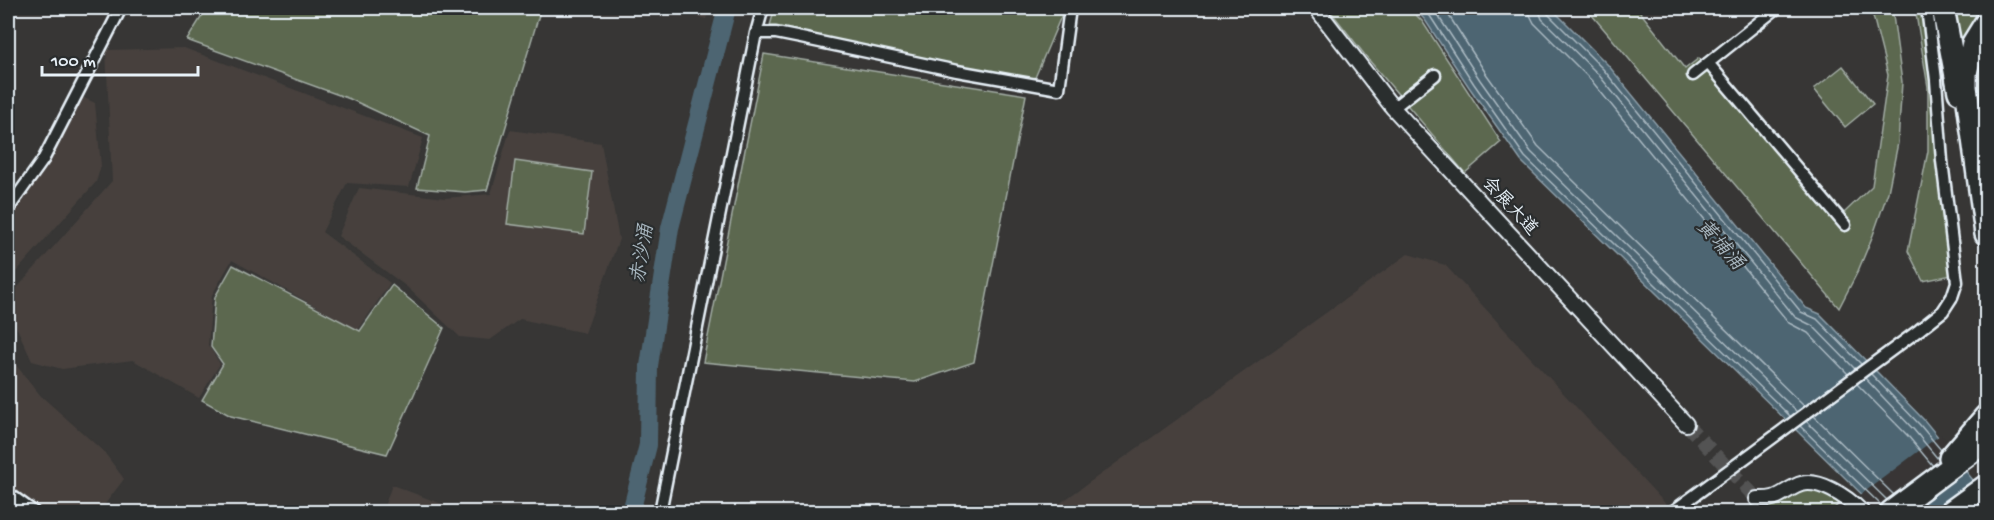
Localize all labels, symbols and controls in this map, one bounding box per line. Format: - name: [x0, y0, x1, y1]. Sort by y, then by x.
- scale bar: [42, 39, 198, 77]
- text: 100 m: [50, 52, 96, 73]
- street label: 会展大道: [1477, 173, 1542, 240]
- water label: 黄埔涌: [1690, 215, 1750, 277]
- water label: 赤沙涌: [626, 221, 660, 285]

